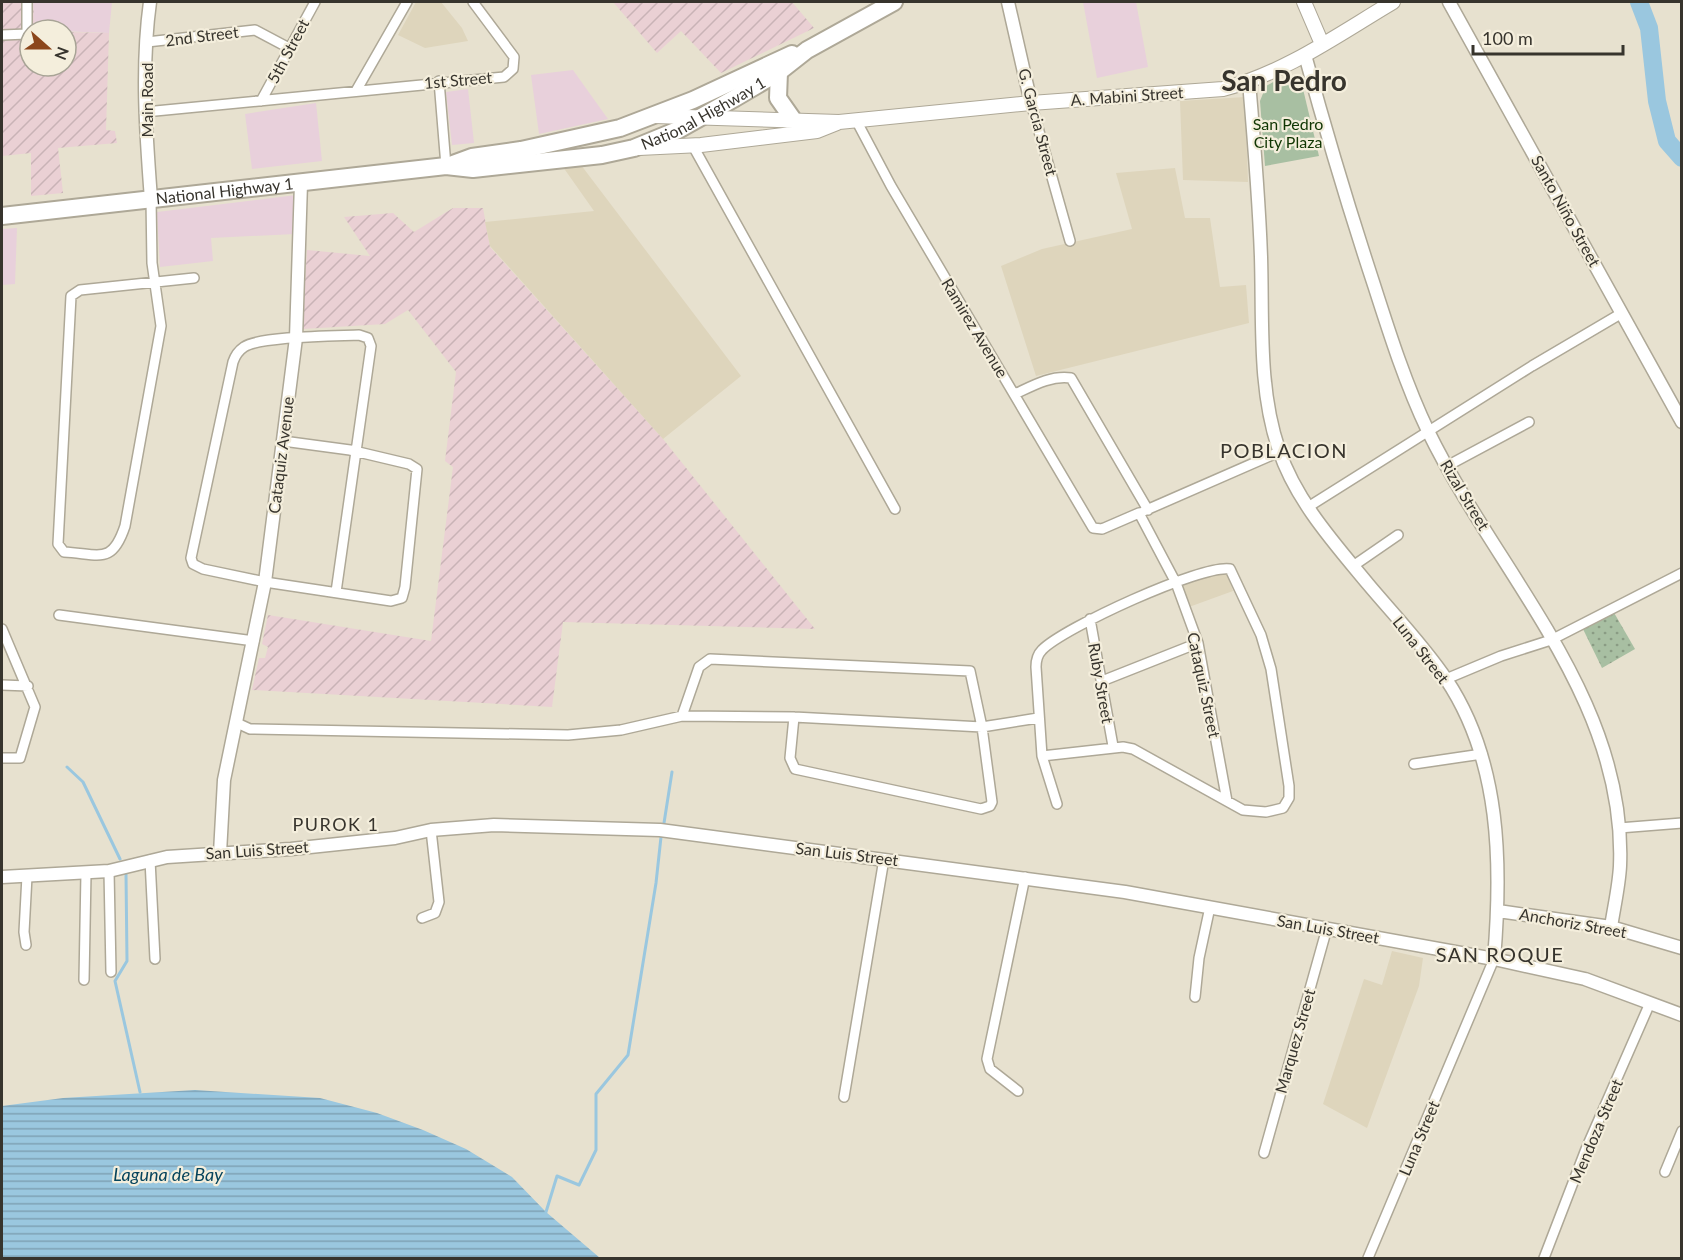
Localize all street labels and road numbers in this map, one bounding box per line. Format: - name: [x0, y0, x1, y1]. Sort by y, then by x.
- street label: 5th Street: [263, 15, 313, 86]
- street label: 2nd Street: [164, 22, 240, 49]
- street label: Main Road: [137, 63, 156, 137]
- street label: G. Garcia Street: [1015, 66, 1062, 178]
- street label: 1st Street: [423, 67, 493, 92]
- street label: National Highway 1: [638, 72, 769, 153]
- street label: A. Mabini Street: [1070, 82, 1184, 109]
- street label: Santo Niño Street: [1528, 152, 1605, 270]
- street label: National Highway 1: [155, 173, 294, 208]
- street label: Ramirez Avenue: [938, 275, 1013, 381]
- street label: Cataquiz Avenue: [264, 395, 297, 515]
- street label: Rizal Street: [1437, 456, 1494, 534]
- street label: Luna Street: [1389, 612, 1454, 687]
- street label: Cataquiz Street: [1184, 630, 1225, 740]
- street label: Ruby Street: [1085, 641, 1118, 725]
- street label: San Luis Street: [205, 836, 309, 863]
- street label: San Luis Street: [795, 838, 900, 869]
- street label: Anchoriz Street: [1518, 904, 1628, 941]
- street label: San Luis Street: [1276, 910, 1381, 947]
- street label: Marquez Street: [1271, 986, 1319, 1095]
- street label: Mendoza Street: [1565, 1076, 1626, 1186]
- street label: Luna Street: [1394, 1097, 1443, 1178]

